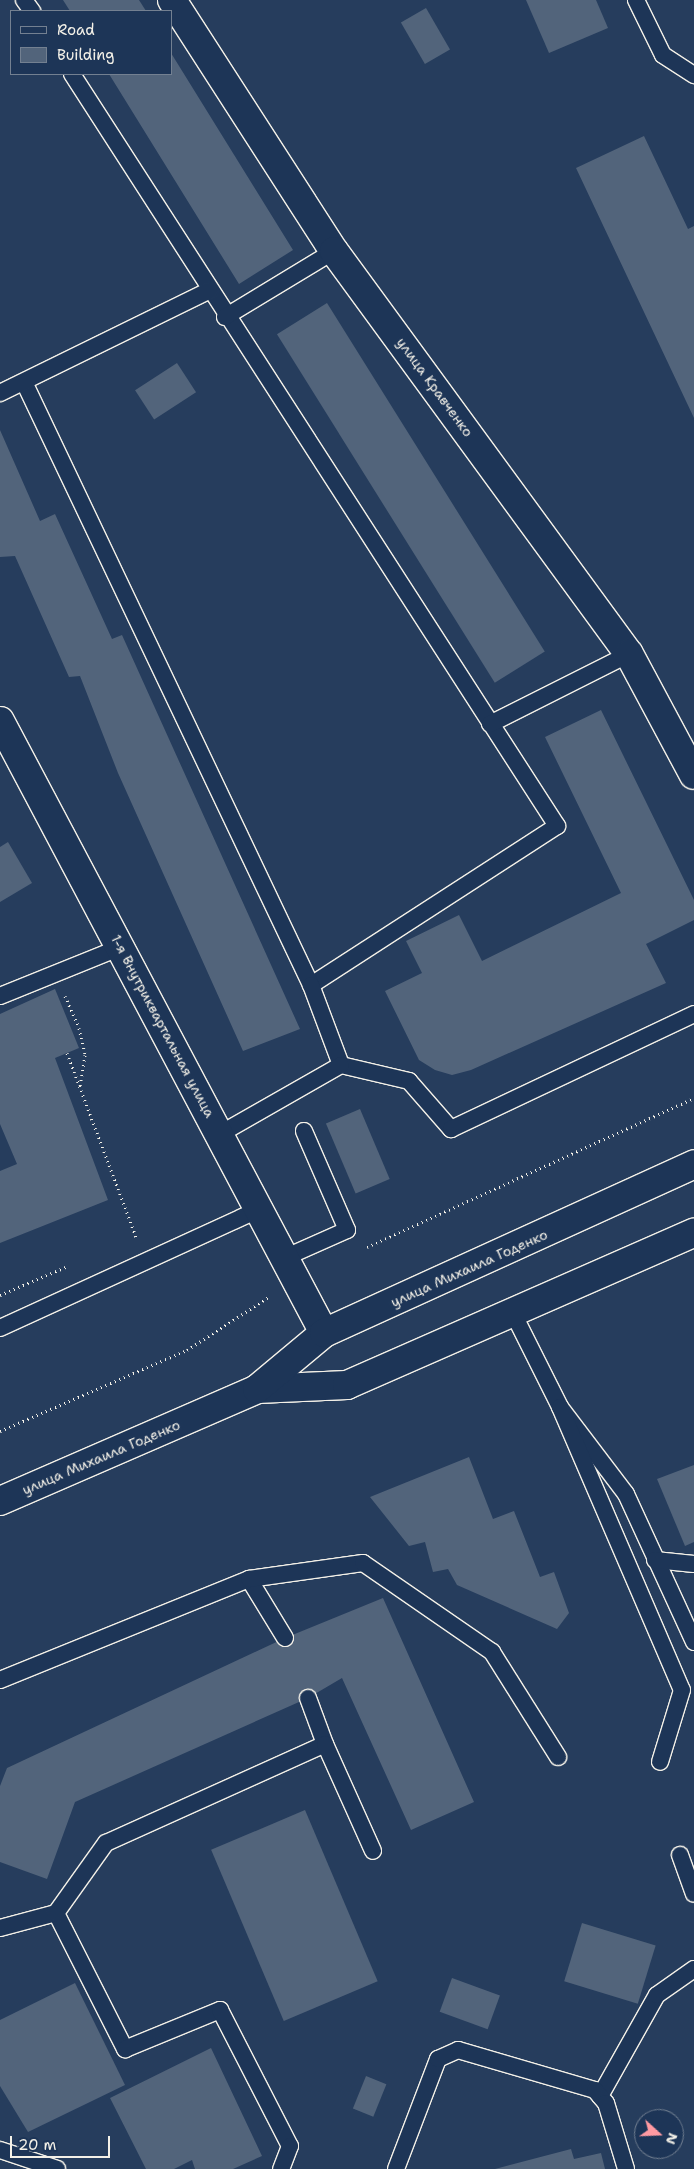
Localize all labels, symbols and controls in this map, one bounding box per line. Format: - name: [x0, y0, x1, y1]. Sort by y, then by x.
- legend: [10, 10, 172, 75]
- text: Road: [57, 20, 95, 40]
- text: Building: [57, 45, 114, 65]
- street label: улица Кравченко: [393, 334, 477, 440]
- street label: 1-я Внутриквартальная улица: [108, 932, 218, 1120]
- street label: улица Михаила Годенко: [388, 1226, 550, 1310]
- street label: улица Михаила Годенко: [19, 1416, 183, 1498]
- north arrow: [634, 2109, 684, 2159]
- scale bar: [12, 2126, 112, 2158]
- text: N: [662, 2130, 683, 2147]
- text: 20 m: [18, 2135, 57, 2155]

